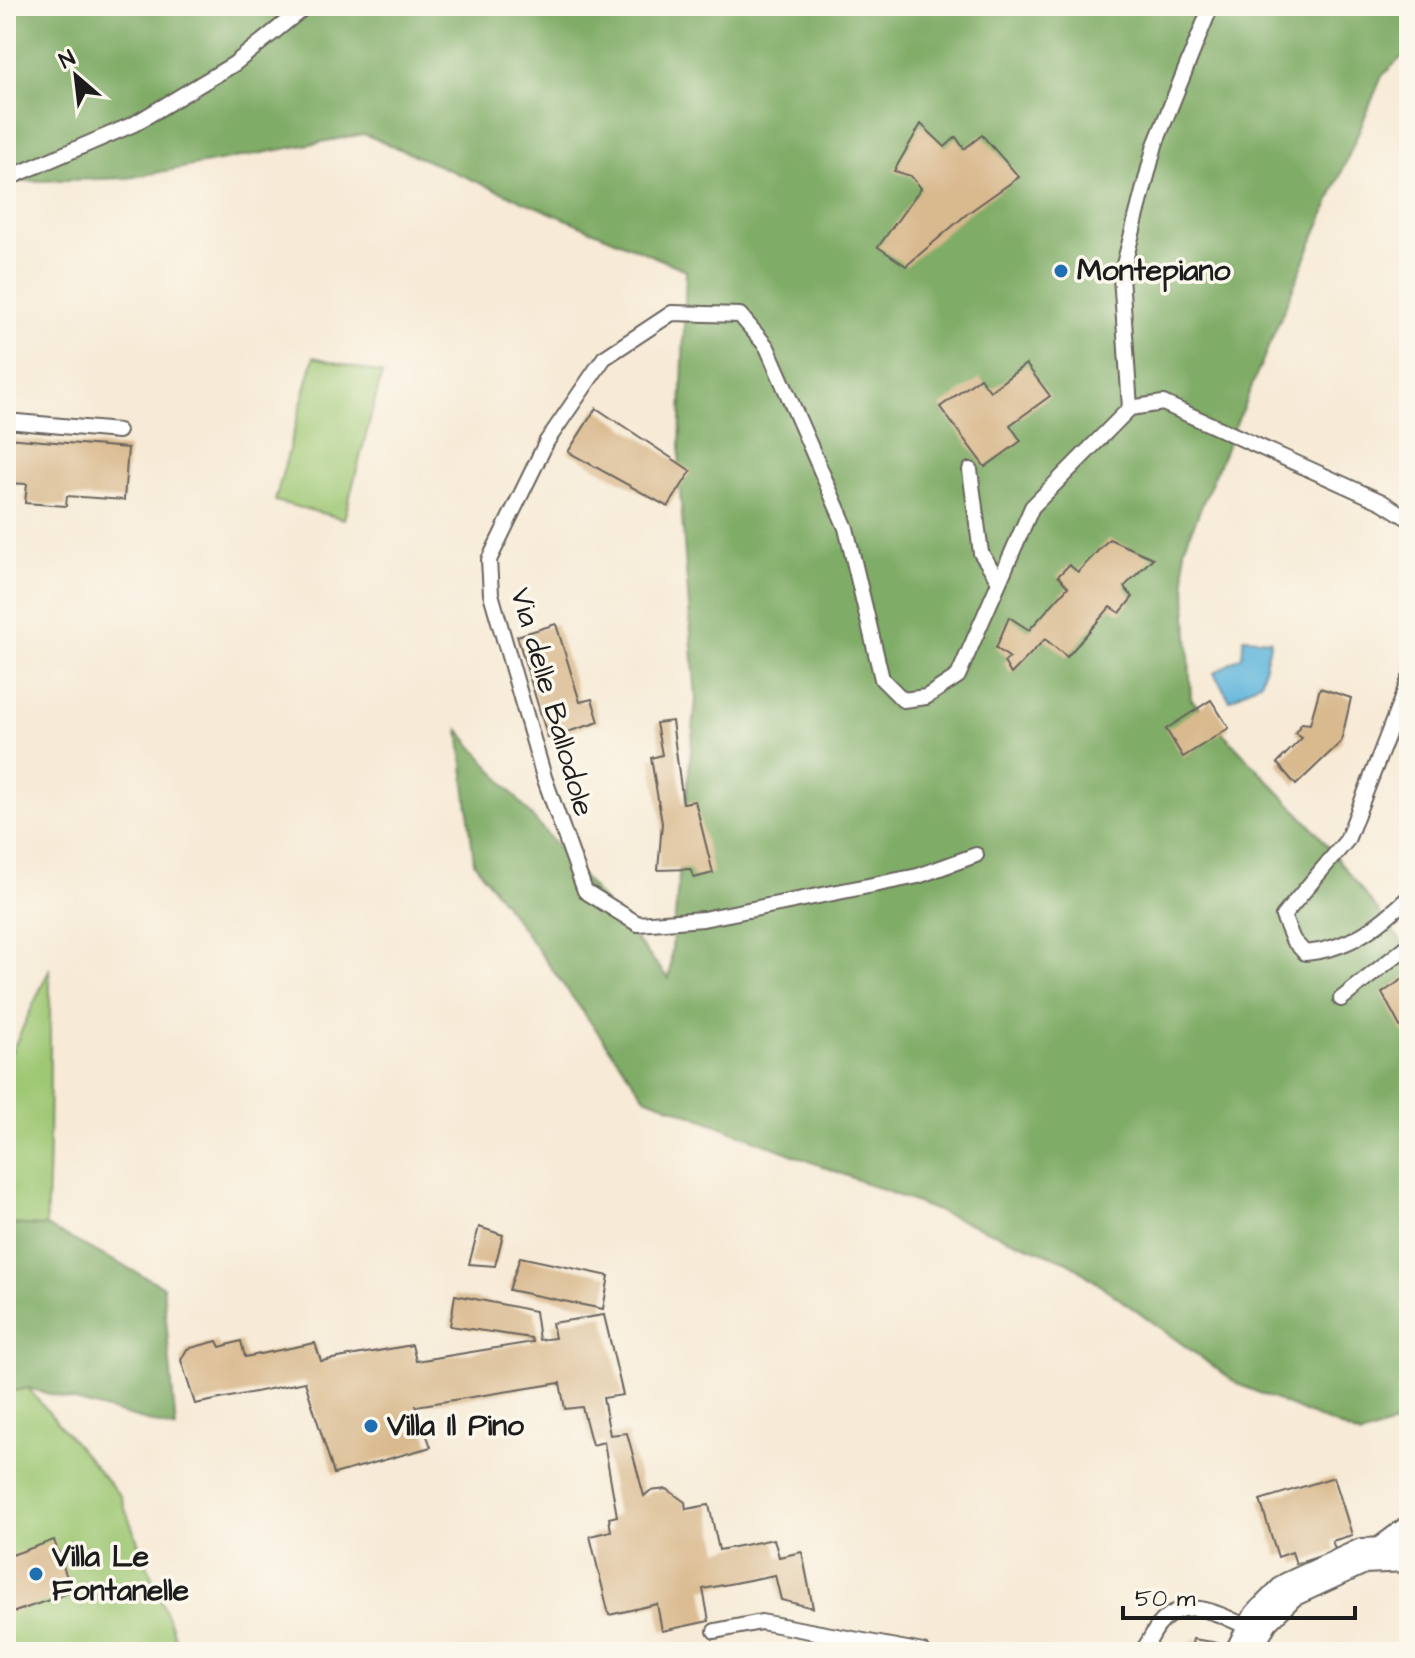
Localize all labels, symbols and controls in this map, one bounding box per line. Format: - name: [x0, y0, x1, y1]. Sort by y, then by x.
- north arrow: [36, 36, 116, 116]
- text: N: [54, 43, 81, 77]
- place label: Montepiano: [1077, 250, 1231, 293]
- marker: Montepiano: [1052, 262, 1070, 280]
- street label: Via delle Ballodole: [499, 583, 605, 821]
- place label: Villa Il Pino: [386, 1405, 524, 1447]
- marker: Villa Il Pino: [362, 1417, 380, 1435]
- place label: Villa Le Fontanelle: [51, 1536, 189, 1612]
- marker: Villa Le Fontanelle: [27, 1565, 45, 1583]
- scale bar: [1123, 1570, 1355, 1620]
- text: 50 m: [1135, 1582, 1196, 1616]

